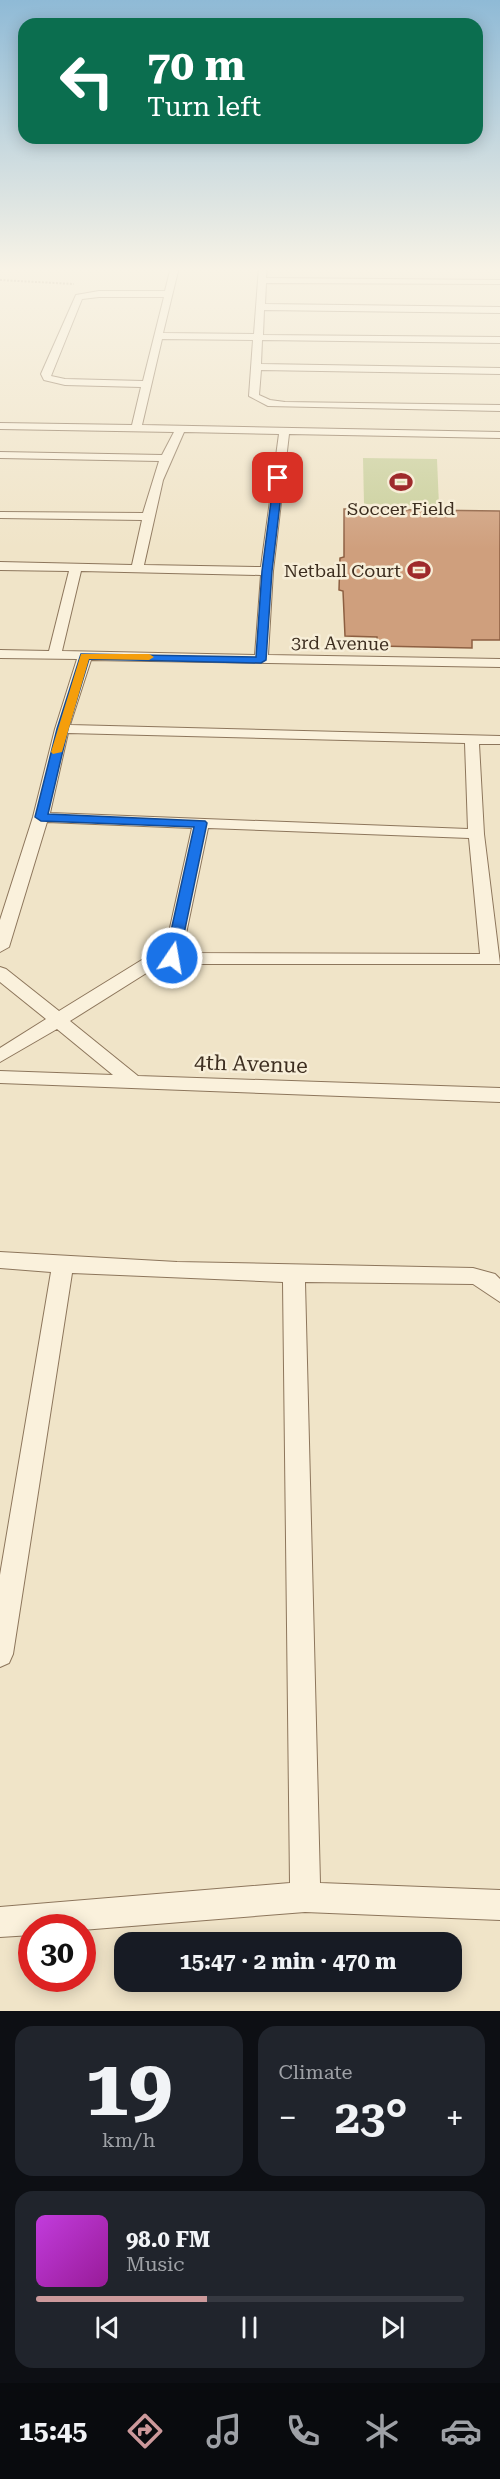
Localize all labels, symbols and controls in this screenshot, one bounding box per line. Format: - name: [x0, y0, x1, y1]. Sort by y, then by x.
- text: 70 m: [147, 41, 245, 90]
- icon: left: [48, 42, 126, 120]
- text: Turn left: [147, 91, 261, 123]
- pin: [252, 452, 303, 503]
- icon: arrive: [261, 461, 294, 494]
- sports icon: Soccer Field: [388, 469, 414, 495]
- place label: Soccer Field: [347, 498, 455, 519]
- sports icon: Netball Court: [406, 557, 432, 583]
- place label: Netball Court: [284, 560, 401, 581]
- street label: 3rd Avenue: [291, 632, 389, 654]
- position arrow: [140, 926, 204, 990]
- street label: 4th Avenue: [194, 1050, 308, 1078]
- speed limit sign: 30: [18, 1914, 96, 1992]
- text: 15:47 · 2 min · 470 m: [179, 1949, 397, 1974]
- text: 19: [85, 2043, 172, 2134]
- text: Climate: [279, 2060, 353, 2084]
- text: 23°: [335, 2091, 408, 2144]
- text: −: [279, 2098, 297, 2137]
- text: +: [446, 2098, 464, 2137]
- text: km/h: [102, 2128, 156, 2152]
- text: 98.0 FM: [126, 2227, 210, 2252]
- text: Music: [126, 2252, 185, 2276]
- icon: previous: [91, 2311, 124, 2344]
- icon: pause: [233, 2311, 266, 2344]
- icon: next: [376, 2311, 409, 2344]
- icon: directions: [124, 2410, 166, 2452]
- icon: music: [203, 2410, 245, 2452]
- icon: phone: [282, 2410, 324, 2452]
- icon: climate: [361, 2410, 403, 2452]
- icon: car: [440, 2410, 482, 2452]
- text: 15:45: [18, 2415, 87, 2447]

